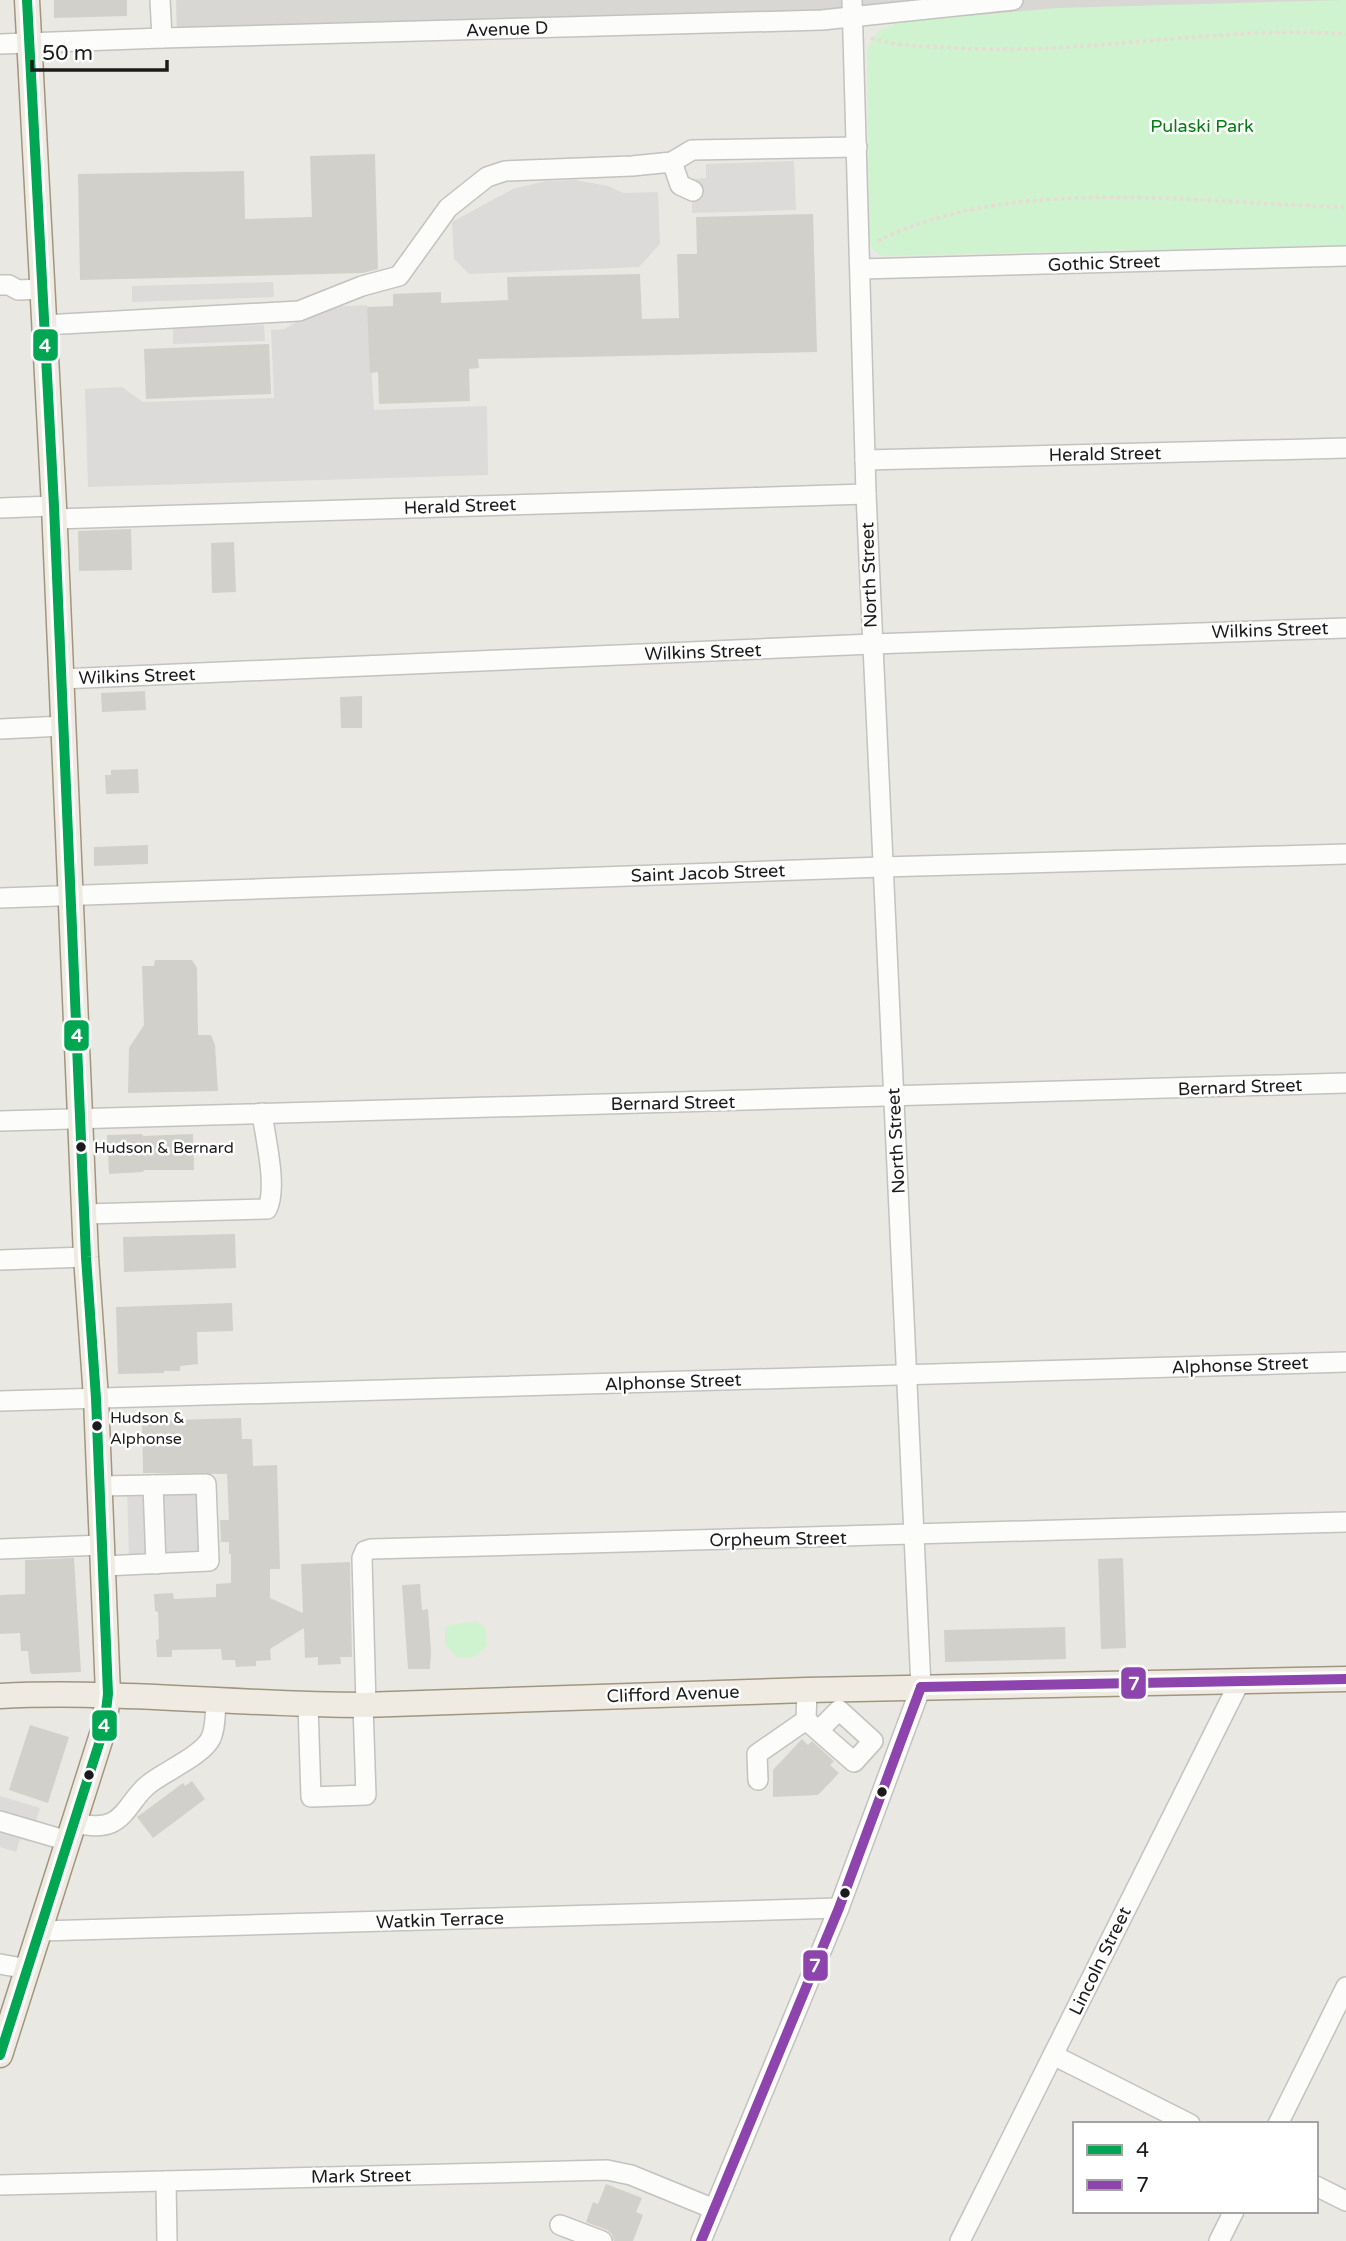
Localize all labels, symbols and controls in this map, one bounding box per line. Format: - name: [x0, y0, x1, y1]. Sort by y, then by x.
- street label: Avenue D: [465, 17, 549, 41]
- scale bar: [32, 28, 166, 72]
- text: 50 m: [42, 41, 93, 66]
- park label: Pulaski Park: [1150, 115, 1254, 137]
- street label: Gothic Street: [1047, 250, 1161, 276]
- line badge: 4: [32, 328, 59, 362]
- text: 4: [39, 335, 51, 357]
- street label: Herald Street: [1049, 442, 1162, 466]
- street label: Herald Street: [403, 493, 517, 519]
- street label: North Street: [856, 522, 882, 628]
- street label: Wilkins Street: [1211, 617, 1329, 643]
- street label: Wilkins Street: [644, 639, 762, 665]
- street label: Wilkins Street: [78, 663, 196, 689]
- street label: Saint Jacob Street: [630, 859, 786, 887]
- line badge: 4: [63, 1019, 90, 1052]
- text: 4: [71, 1025, 83, 1047]
- street label: Bernard Street: [1177, 1074, 1303, 1100]
- street label: North Street: [882, 1087, 910, 1195]
- street label: Bernard Street: [610, 1091, 736, 1115]
- place label: Hudson & Bernard: [94, 1138, 234, 1158]
- marker: Hudson & Bernard: [74, 1140, 88, 1154]
- street label: Alphonse Street: [1171, 1352, 1309, 1378]
- street label: Alphonse Street: [604, 1369, 742, 1395]
- place label: Hudson & Alphonse: [110, 1408, 185, 1449]
- marker: Hudson & Alphonse: [90, 1419, 104, 1433]
- street label: Orpheum Street: [709, 1527, 847, 1551]
- line badge: 7: [1120, 1666, 1147, 1700]
- text: 7: [1128, 1673, 1140, 1695]
- street label: Clifford Avenue: [606, 1681, 740, 1707]
- line badge: 4: [91, 1709, 118, 1742]
- text: 4: [98, 1715, 110, 1737]
- unlabelled marker: [82, 1768, 96, 1782]
- unlabelled marker: [875, 1785, 889, 1799]
- unlabelled marker: [838, 1886, 852, 1900]
- street label: Lincoln Street: [1064, 1903, 1136, 2019]
- street label: Watkin Terrace: [376, 1907, 504, 1933]
- line badge: 7: [802, 1949, 829, 1982]
- text: 7: [809, 1955, 821, 1977]
- legend: [1073, 2122, 1318, 2213]
- text: 4: [1136, 2138, 1149, 2163]
- street label: Mark Street: [311, 2164, 411, 2188]
- text: 7: [1136, 2173, 1149, 2198]

